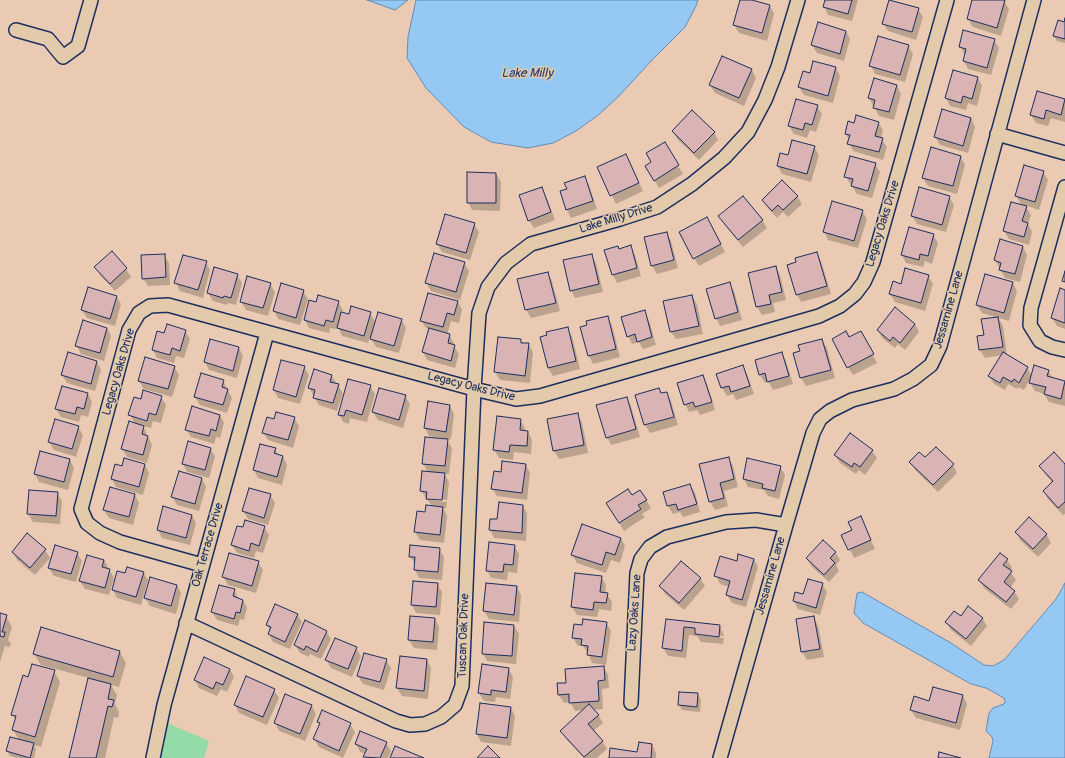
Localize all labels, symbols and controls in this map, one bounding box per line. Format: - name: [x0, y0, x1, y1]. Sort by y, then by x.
- water label: Lake Milly: [501, 66, 553, 82]
- street label: Legacy Oaks Drive: [863, 179, 903, 269]
- street label: Lake Milly Drive: [578, 201, 654, 237]
- street label: Jessamine Lane: [931, 269, 967, 351]
- street label: Legacy Oaks Drive: [100, 327, 138, 417]
- street label: Legacy Oaks Drive: [426, 369, 516, 405]
- street label: Oak Terrace Drive: [189, 501, 227, 589]
- street label: Jessamine Lane: [753, 535, 789, 617]
- street label: Lazy Oaks Lane: [625, 574, 645, 652]
- street label: Tuscan Oak Drive: [455, 593, 473, 679]

